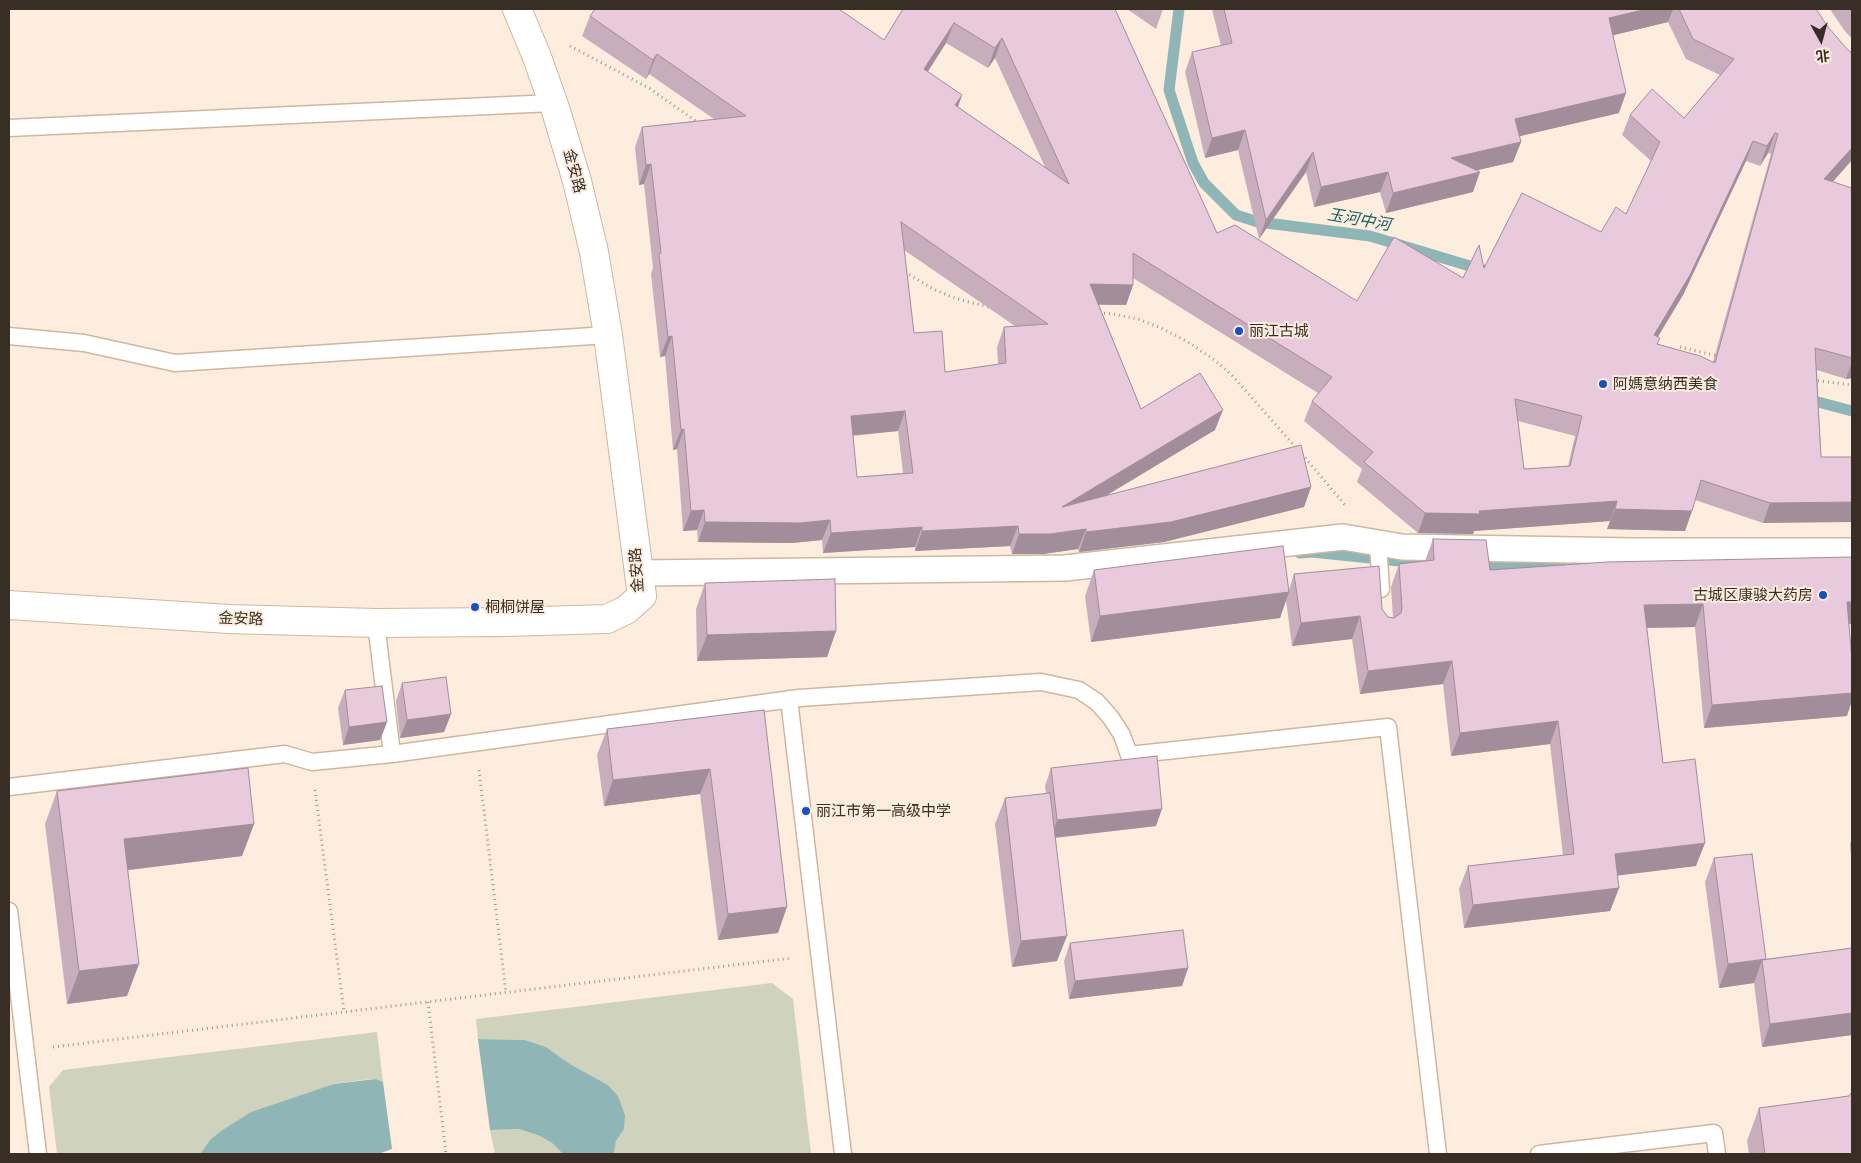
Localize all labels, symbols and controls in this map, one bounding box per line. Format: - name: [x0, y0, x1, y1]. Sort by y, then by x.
- north arrow: [1796, 15, 1846, 65]
- text: 北: [1815, 47, 1831, 63]
- street label: 金安路: [559, 147, 589, 195]
- water label: 玉河中河: [1326, 205, 1392, 235]
- place label: 丽江古城: [1249, 322, 1309, 340]
- marker: 丽江古城: [1233, 325, 1245, 337]
- place label: 阿媽意纳西美食: [1613, 375, 1718, 393]
- marker: 阿媽意纳西美食: [1597, 378, 1609, 390]
- street label: 金安路: [626, 547, 648, 593]
- place label: 古城区康骏大药房: [1693, 586, 1813, 604]
- marker: 古城区康骏大药房: [1817, 589, 1829, 601]
- place label: 桐桐饼屋: [485, 598, 545, 616]
- marker: 桐桐饼屋: [469, 601, 481, 613]
- street label: 金安路: [218, 609, 264, 629]
- place label: 丽江市第一高级中学: [816, 802, 951, 820]
- marker: 丽江市第一高级中学: [800, 805, 812, 817]

